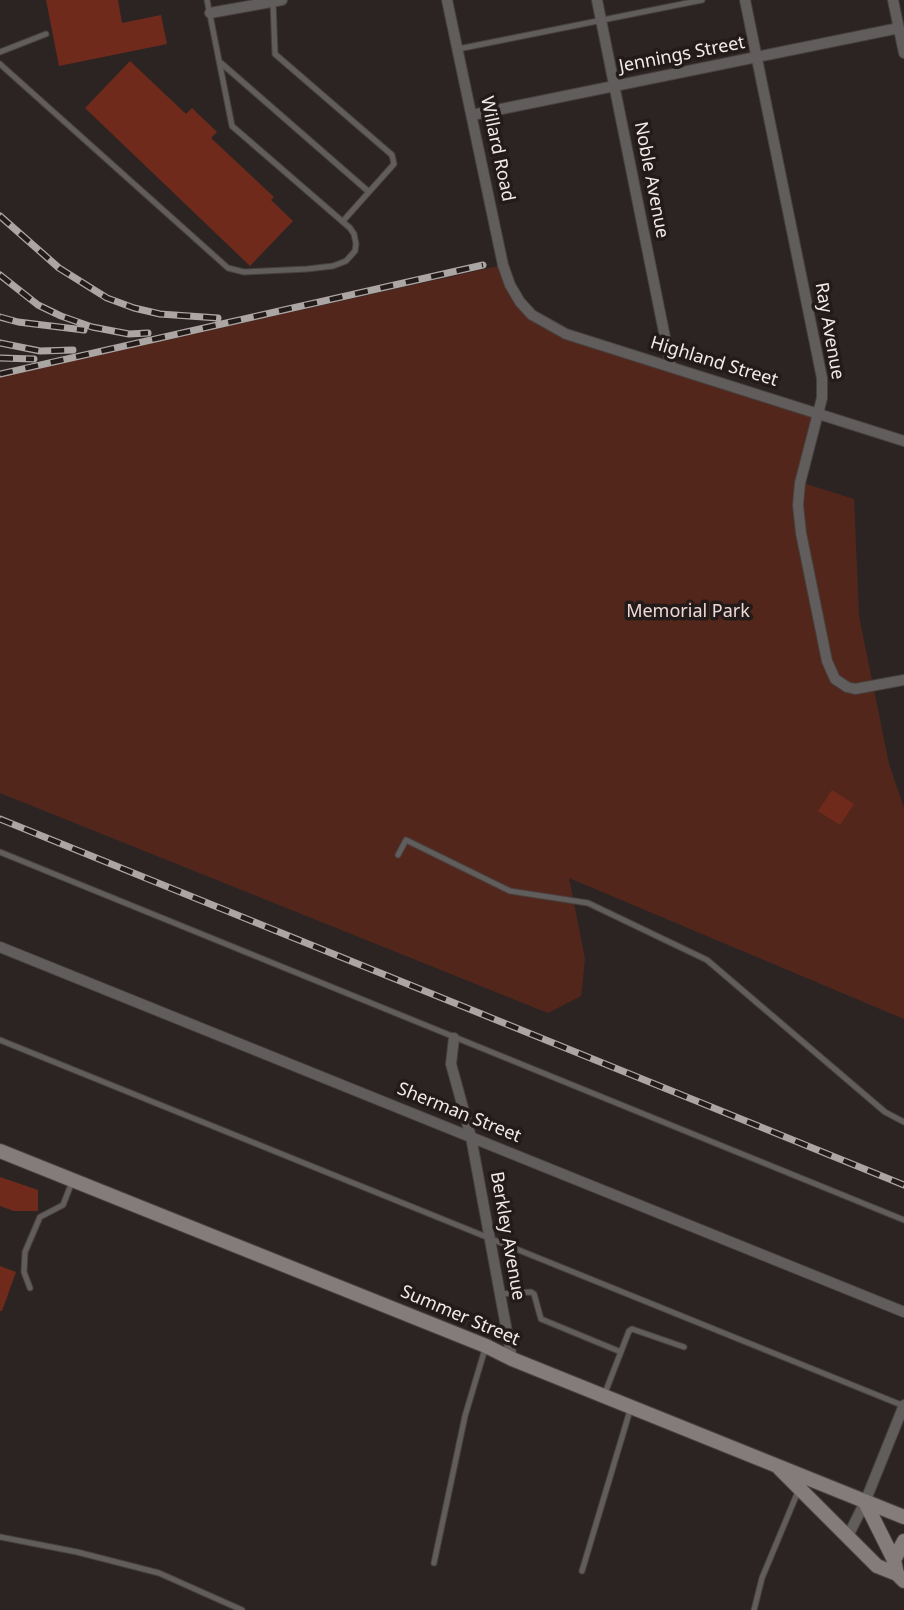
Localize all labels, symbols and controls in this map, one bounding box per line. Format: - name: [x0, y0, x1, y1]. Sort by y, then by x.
- street label: Jennings Street: [617, 32, 747, 78]
- street label: Willard Road: [475, 94, 519, 204]
- street label: Noble Avenue: [629, 120, 673, 240]
- street label: Ray Avenue: [810, 281, 848, 381]
- street label: Highland Street: [648, 332, 780, 392]
- park label: Memorial Park: [626, 601, 750, 623]
- street label: Sherman Street: [394, 1078, 524, 1148]
- street label: Berkley Avenue: [485, 1170, 529, 1302]
- street label: Summer Street: [397, 1281, 523, 1351]

